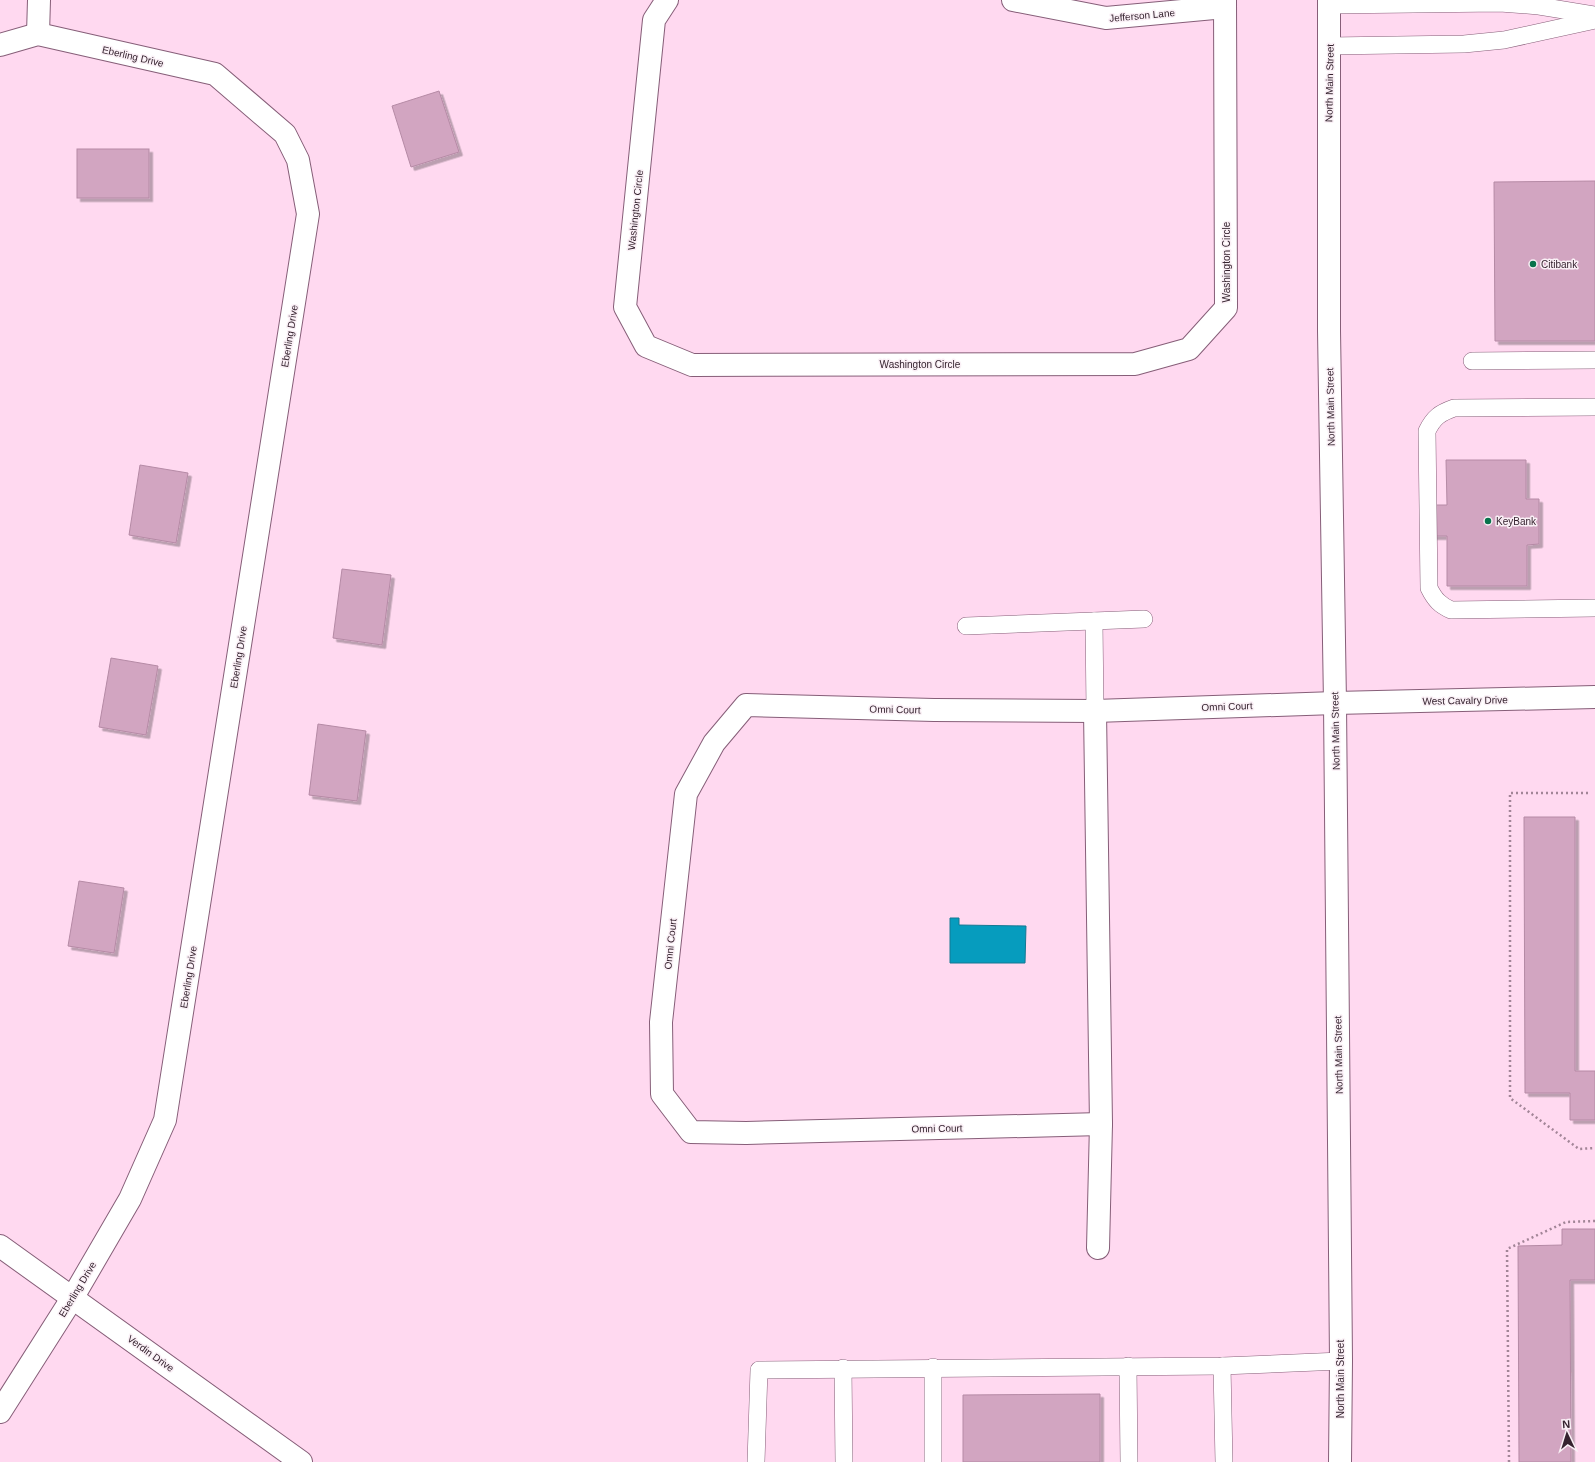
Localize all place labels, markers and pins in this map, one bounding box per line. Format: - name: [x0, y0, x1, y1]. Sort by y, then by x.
- marker: Citibank: [1528, 259, 1538, 269]
- place label: Citibank: [1541, 259, 1578, 270]
- marker: KeyBank: [1483, 516, 1493, 526]
- place label: KeyBank: [1496, 516, 1537, 527]

